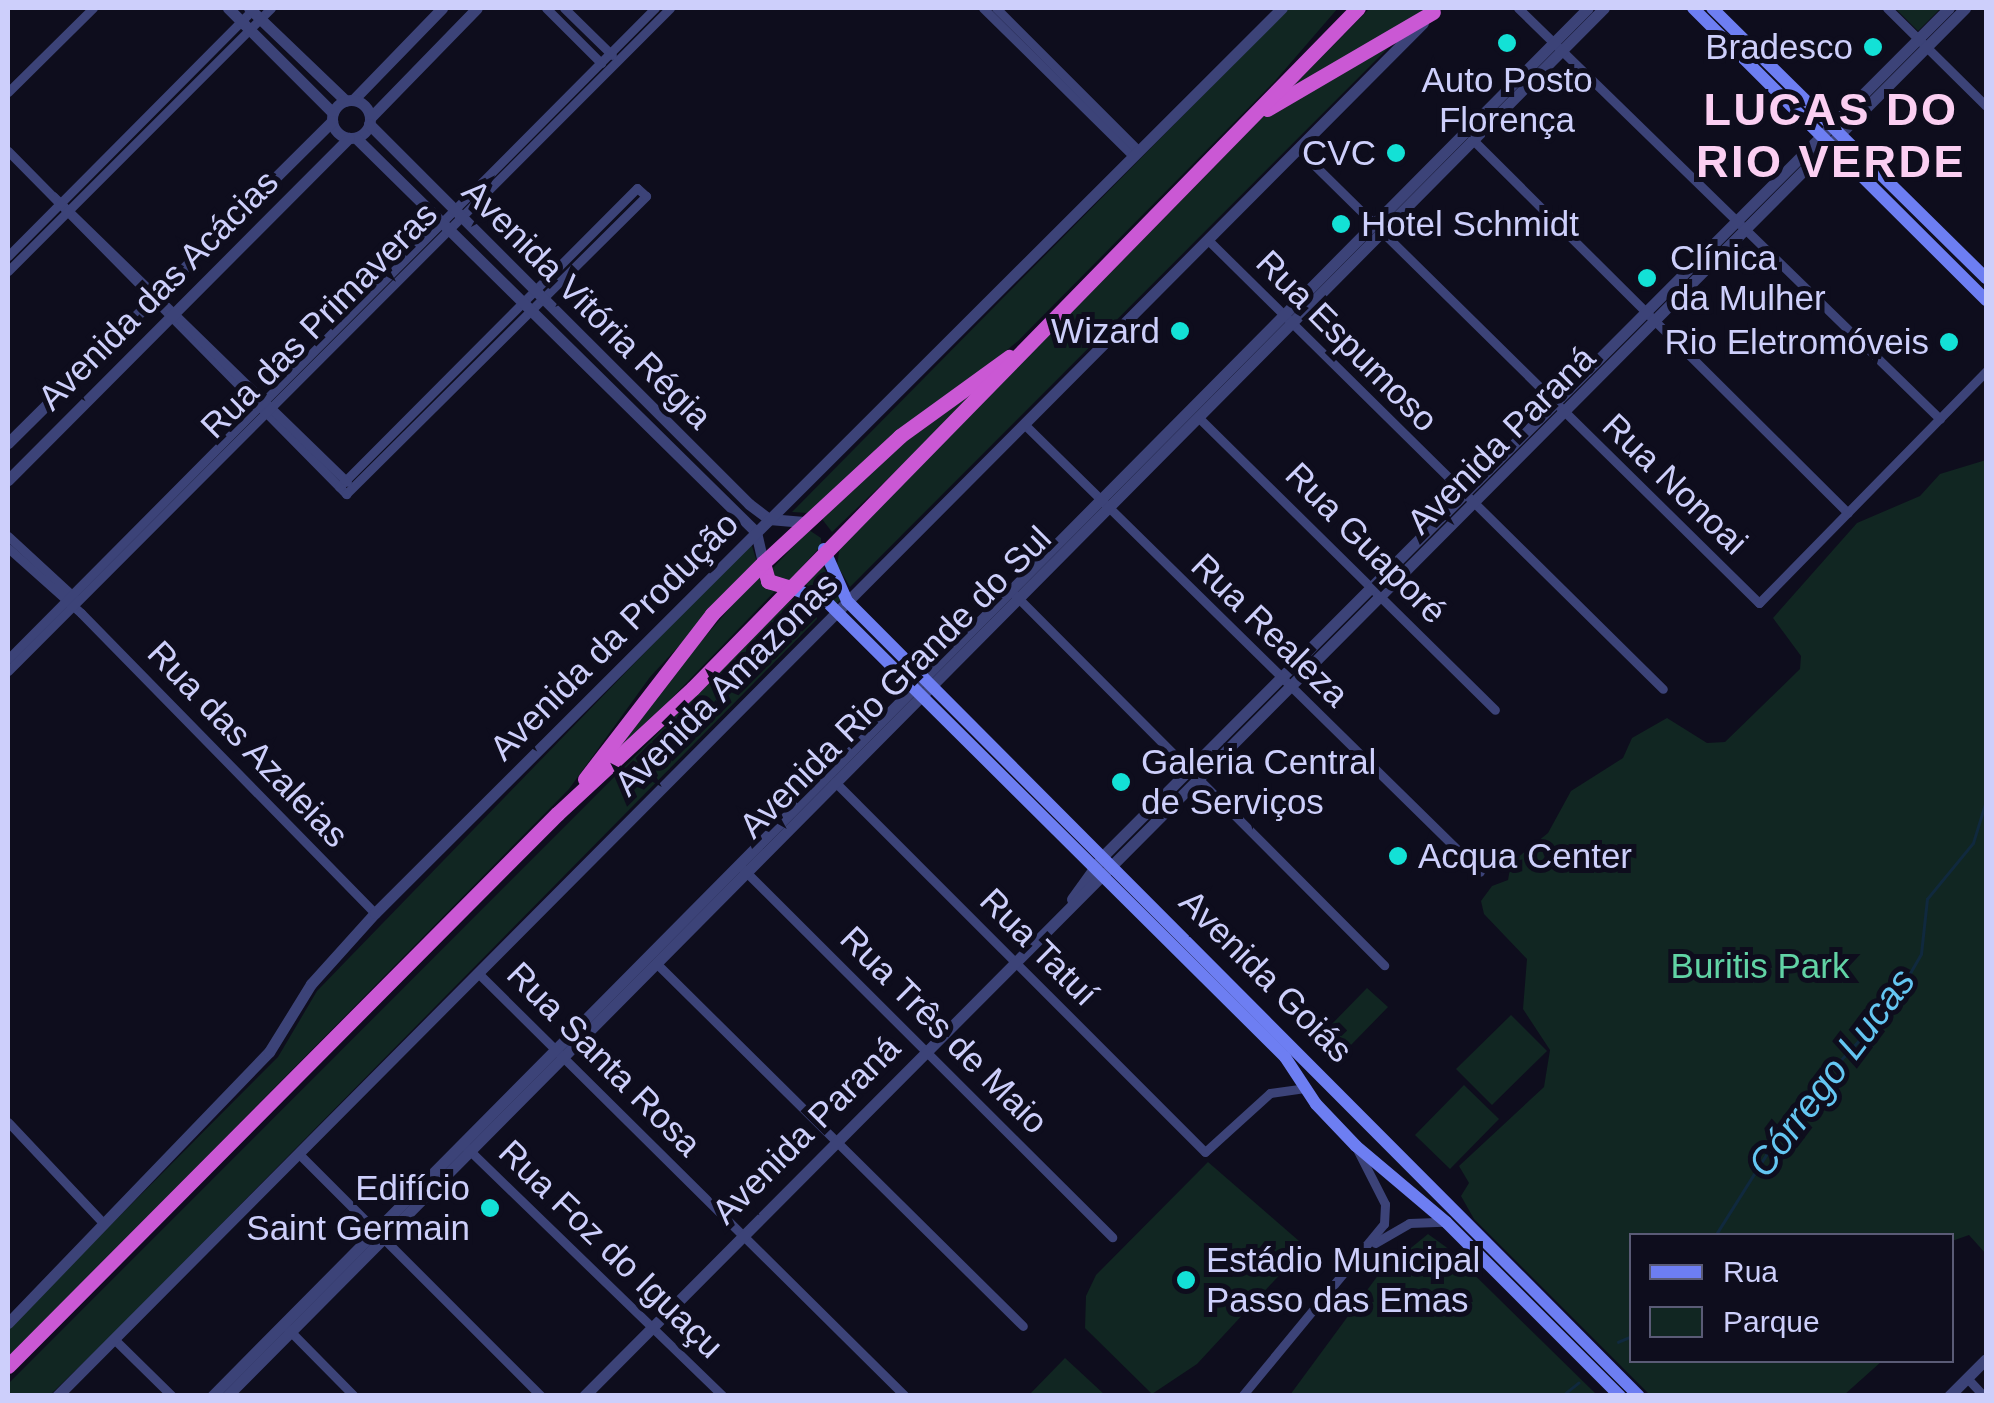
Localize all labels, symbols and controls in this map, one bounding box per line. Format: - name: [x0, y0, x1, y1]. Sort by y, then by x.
- place label: Bradesco: [1705, 26, 1853, 68]
- marker: Auto Posto Florença: [1496, 32, 1518, 54]
- marker: Bradesco: [1862, 36, 1884, 58]
- place label: Auto Posto Florença: [1421, 59, 1593, 141]
- district label: LUCAS DO RIO VERDE: [1696, 83, 1966, 189]
- place label: CVC: [1302, 132, 1376, 174]
- marker: CVC: [1385, 142, 1407, 164]
- street label: Avenida das Acácias: [29, 161, 287, 419]
- street label: Avenida Vitória Régia: [454, 171, 720, 437]
- street label: Rua das Primaveras: [192, 193, 446, 447]
- place label: Hotel Schmidt: [1361, 203, 1579, 245]
- marker: Hotel Schmidt: [1330, 213, 1352, 235]
- place label: Clínica da Mulher: [1670, 237, 1826, 319]
- street label: Rua Espumoso: [1248, 242, 1446, 440]
- marker: Clínica da Mulher: [1634, 265, 1660, 291]
- place label: Wizard: [1051, 310, 1160, 352]
- marker: Wizard: [1169, 320, 1191, 342]
- place label: Rio Eletromóveis: [1664, 321, 1929, 363]
- marker: Rio Eletromóveis: [1938, 331, 1960, 353]
- street label: Avenida Paraná: [1398, 337, 1604, 543]
- street label: Rua Nonoai: [1594, 405, 1756, 563]
- street label: Rua Guaporé: [1277, 454, 1455, 632]
- street label: Avenida da Produção: [481, 503, 747, 769]
- street label: Avenida Rio Grande do Sul: [730, 517, 1060, 847]
- street label: Rua Realeza: [1183, 545, 1357, 715]
- street label: Avenida Amazonas: [605, 563, 847, 805]
- street label: Rua das Azaleias: [138, 631, 358, 857]
- place label: Galeria Central de Serviços: [1141, 741, 1376, 823]
- marker: Galeria Central de Serviços: [1110, 771, 1132, 793]
- place label: Acqua Center: [1418, 835, 1632, 877]
- marker: Acqua Center: [1387, 845, 1409, 867]
- street label: Rua Tatuí: [971, 879, 1107, 1015]
- street label: Avenida Goiás: [1171, 881, 1361, 1071]
- street label: Rua Três de Maio: [831, 917, 1057, 1143]
- park label: Buritis Park: [1671, 945, 1849, 987]
- street label: Rua Santa Rosa: [498, 953, 710, 1165]
- water label: Córrego Lucas: [1739, 960, 1925, 1186]
- street label: Avenida Paraná: [703, 1027, 909, 1233]
- street label: Rua Foz do Iguaçu: [490, 1131, 732, 1367]
- place label: Edifício Saint Germain: [246, 1167, 470, 1249]
- marker: Edifício Saint Germain: [479, 1197, 501, 1219]
- legend: [1629, 1233, 1954, 1363]
- place label: Estádio Municipal Passo das Emas: [1206, 1239, 1480, 1321]
- text: Rua: [1723, 1255, 1778, 1288]
- marker: Estádio Municipal Passo das Emas: [1175, 1269, 1197, 1291]
- text: Parque: [1723, 1305, 1820, 1338]

